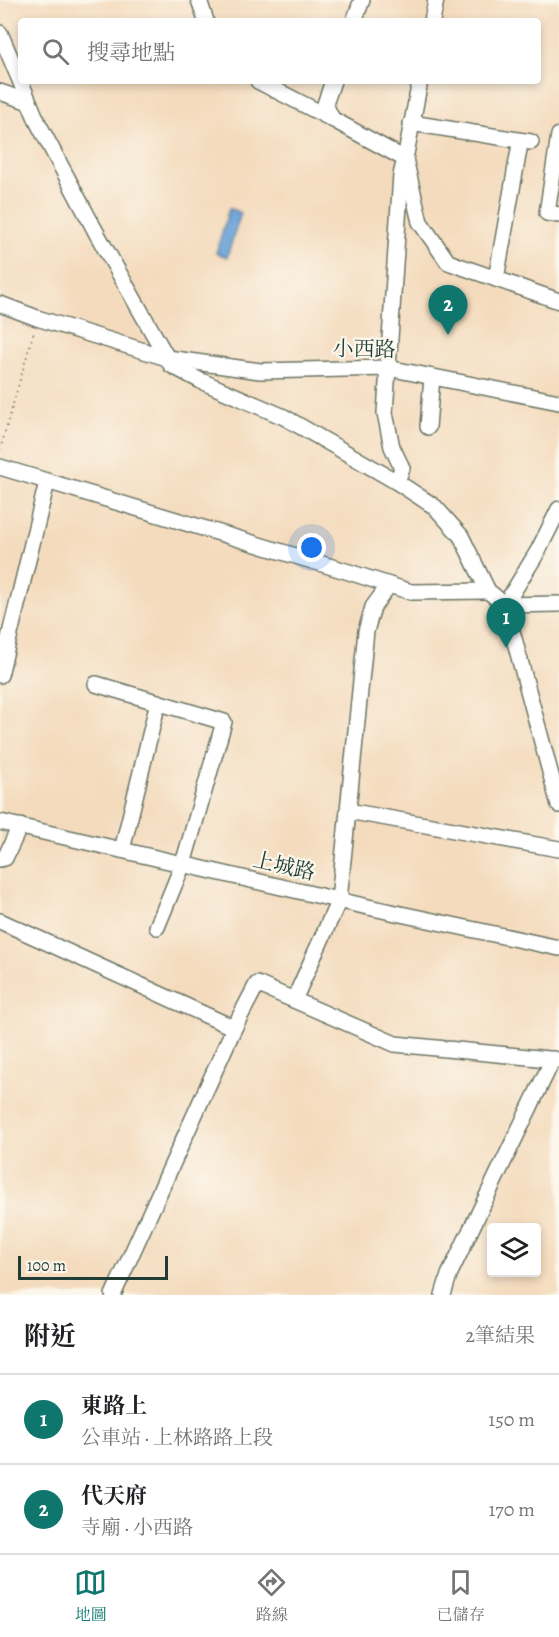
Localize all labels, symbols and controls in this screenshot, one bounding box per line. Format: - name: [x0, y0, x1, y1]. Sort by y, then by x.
- search box: [18, 18, 541, 84]
- icon: search: [39, 35, 72, 68]
- text: 搜尋地點: [87, 38, 175, 68]
- pin: 2: [428, 286, 468, 335]
- street label: 小西路: [332, 334, 396, 364]
- your location: [297, 533, 326, 562]
- pin: 1: [486, 598, 526, 648]
- street label: 上城路: [250, 845, 318, 887]
- map controls: [487, 1223, 541, 1277]
- button: layers: [487, 1223, 541, 1277]
- scale bar: [18, 1253, 168, 1280]
- text: 100 m: [27, 1255, 66, 1277]
- text: 附近: [24, 1319, 76, 1354]
- text: 2筆結果: [466, 1322, 535, 1349]
- text: 東路上: [81, 1391, 147, 1421]
- text: 1: [40, 1406, 47, 1433]
- text: 150 m: [488, 1406, 535, 1433]
- text: 公車站 · 上林路路上段: [81, 1424, 273, 1451]
- text: 代天府: [81, 1481, 147, 1511]
- text: 2: [39, 1496, 48, 1523]
- text: 170 m: [489, 1496, 535, 1523]
- text: 寺廟 · 小西路: [81, 1514, 193, 1541]
- tab: 地圖: [74, 1566, 107, 1626]
- tab: 路線: [255, 1566, 288, 1626]
- tab: 已儲存: [437, 1566, 485, 1626]

